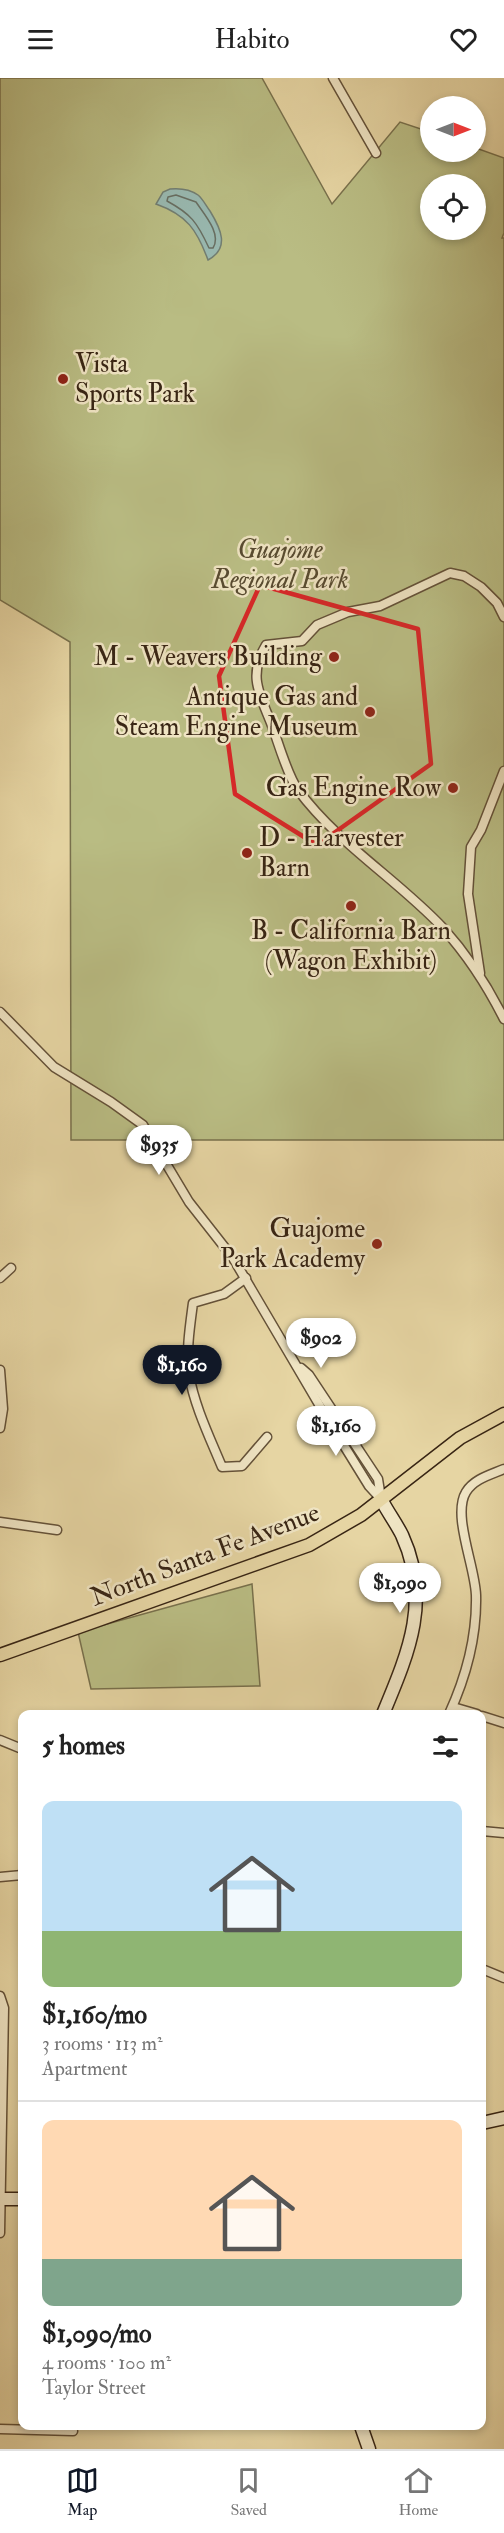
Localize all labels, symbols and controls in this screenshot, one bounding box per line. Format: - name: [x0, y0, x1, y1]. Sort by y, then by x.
- icon: menu: [24, 23, 57, 56]
- text: Habito: [214, 23, 290, 56]
- icon: heart: [447, 23, 480, 56]
- north arrow: [420, 96, 486, 162]
- map controls: [420, 96, 486, 240]
- button: locate: [420, 174, 486, 240]
- place label: Vista Sports Park: [75, 348, 195, 411]
- marker: Vista Sports Park: [56, 372, 70, 386]
- park label: Guajome Regional Park: [211, 534, 348, 596]
- place label: M - Weavers Building: [94, 641, 323, 673]
- marker: M - Weavers Building: [327, 650, 341, 664]
- place label: Antique Gas and Steam Engine Museum: [115, 681, 358, 743]
- marker: Antique Gas and Steam Engine Museum: [363, 705, 377, 719]
- place label: Gas Engine Row: [266, 772, 442, 804]
- marker: Gas Engine Row: [446, 781, 460, 795]
- place label: D - Harvester Barn: [259, 822, 404, 884]
- marker: D - Harvester Barn: [240, 846, 254, 860]
- marker: B - California Barn (Wagon Exhibit): [344, 899, 358, 913]
- place label: B - California Barn (Wagon Exhibit): [251, 915, 451, 977]
- pin: $935: [123, 1125, 195, 1176]
- text: $935: [140, 1132, 178, 1157]
- place label: Guajome Park Academy: [220, 1213, 366, 1275]
- marker: Guajome Park Academy: [370, 1237, 384, 1251]
- pin: $902: [285, 1318, 357, 1369]
- text: $902: [300, 1325, 342, 1350]
- pin: $1,160: [133, 1345, 231, 1396]
- text: $1,160: [157, 1352, 207, 1377]
- pin: $1,160: [287, 1406, 385, 1457]
- text: $1,160: [311, 1413, 361, 1438]
- street label: North Santa Fe Avenue: [86, 1497, 324, 1613]
- pin: $1,090: [351, 1563, 449, 1614]
- text: $1,090: [373, 1570, 427, 1595]
- text: 5 homes: [42, 1730, 125, 1762]
- icon: filters: [429, 1730, 462, 1763]
- icon: home: [198, 1840, 306, 1948]
- text: $1,160/mo: [42, 1999, 147, 2031]
- text: 3 rooms · 113 m²: [42, 2031, 163, 2056]
- text: Apartment: [42, 2056, 127, 2081]
- icon: home: [198, 2159, 306, 2267]
- text: $1,090/mo: [42, 2318, 152, 2350]
- text: 4 rooms · 100 m²: [42, 2350, 171, 2375]
- text: Taylor Street: [42, 2375, 146, 2400]
- tab: Map: [66, 2464, 99, 2520]
- tab: Saved: [230, 2464, 267, 2520]
- tab: Home: [399, 2464, 438, 2520]

